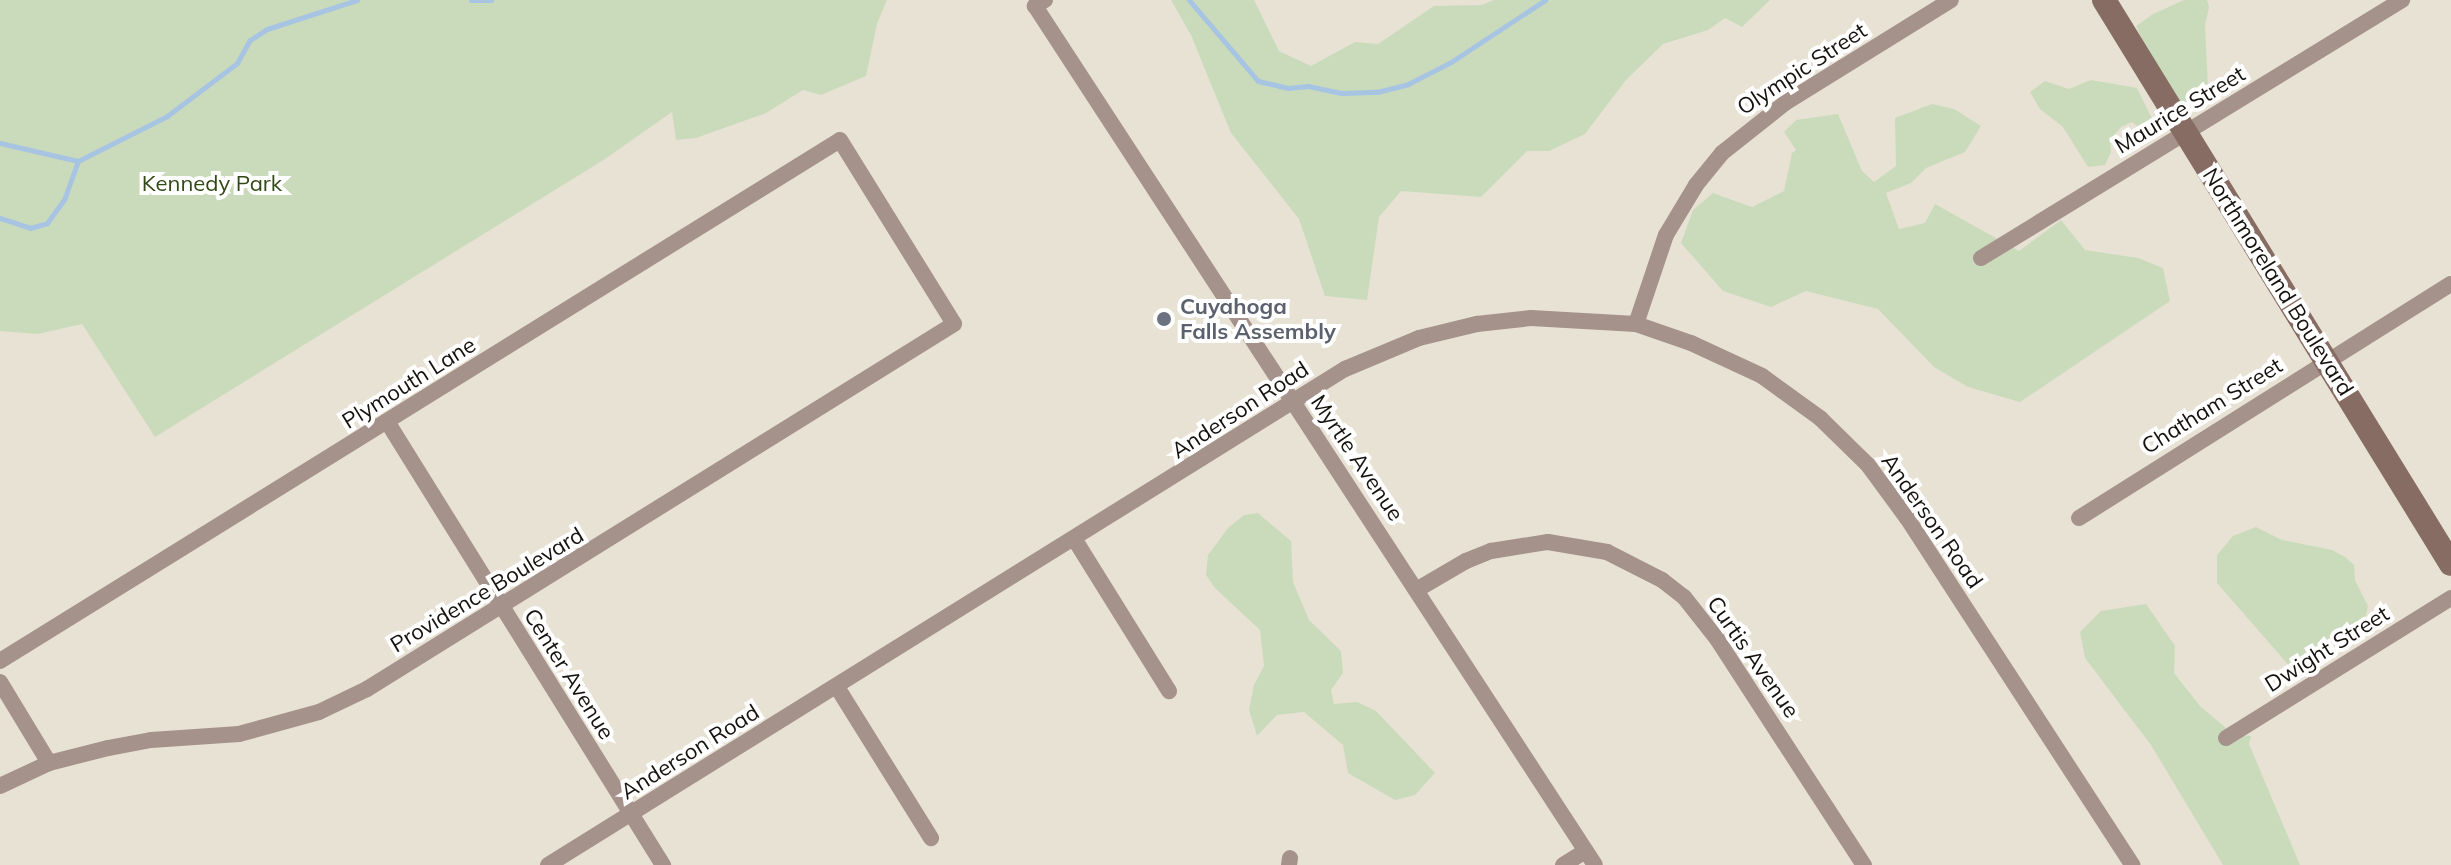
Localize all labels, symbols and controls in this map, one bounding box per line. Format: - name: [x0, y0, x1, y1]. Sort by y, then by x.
- street label: Olympic Street: [1732, 17, 1872, 121]
- street label: Maurice Street: [2110, 61, 2250, 159]
- street label: Northmoreland Boulevard: [2197, 163, 2359, 401]
- park label: Kennedy Park: [142, 171, 282, 197]
- place label: Cuyahoga Falls Assembly: [1180, 293, 1336, 344]
- marker: Cuyahoga Falls Assembly: [1155, 310, 1173, 328]
- street label: Plymouth Lane: [337, 331, 481, 435]
- street label: Chatham Street: [2137, 352, 2287, 460]
- street label: Anderson Road: [1166, 356, 1314, 464]
- street label: Myrtle Avenue: [1305, 390, 1409, 526]
- street label: Anderson Road: [1876, 449, 1988, 593]
- street label: Providence Boulevard: [386, 522, 588, 658]
- street label: Curtis Avenue: [1701, 591, 1805, 723]
- street label: Dwight Street: [2260, 600, 2394, 698]
- street label: Center Avenue: [518, 604, 620, 744]
- street label: Anderson Road: [616, 699, 764, 805]

